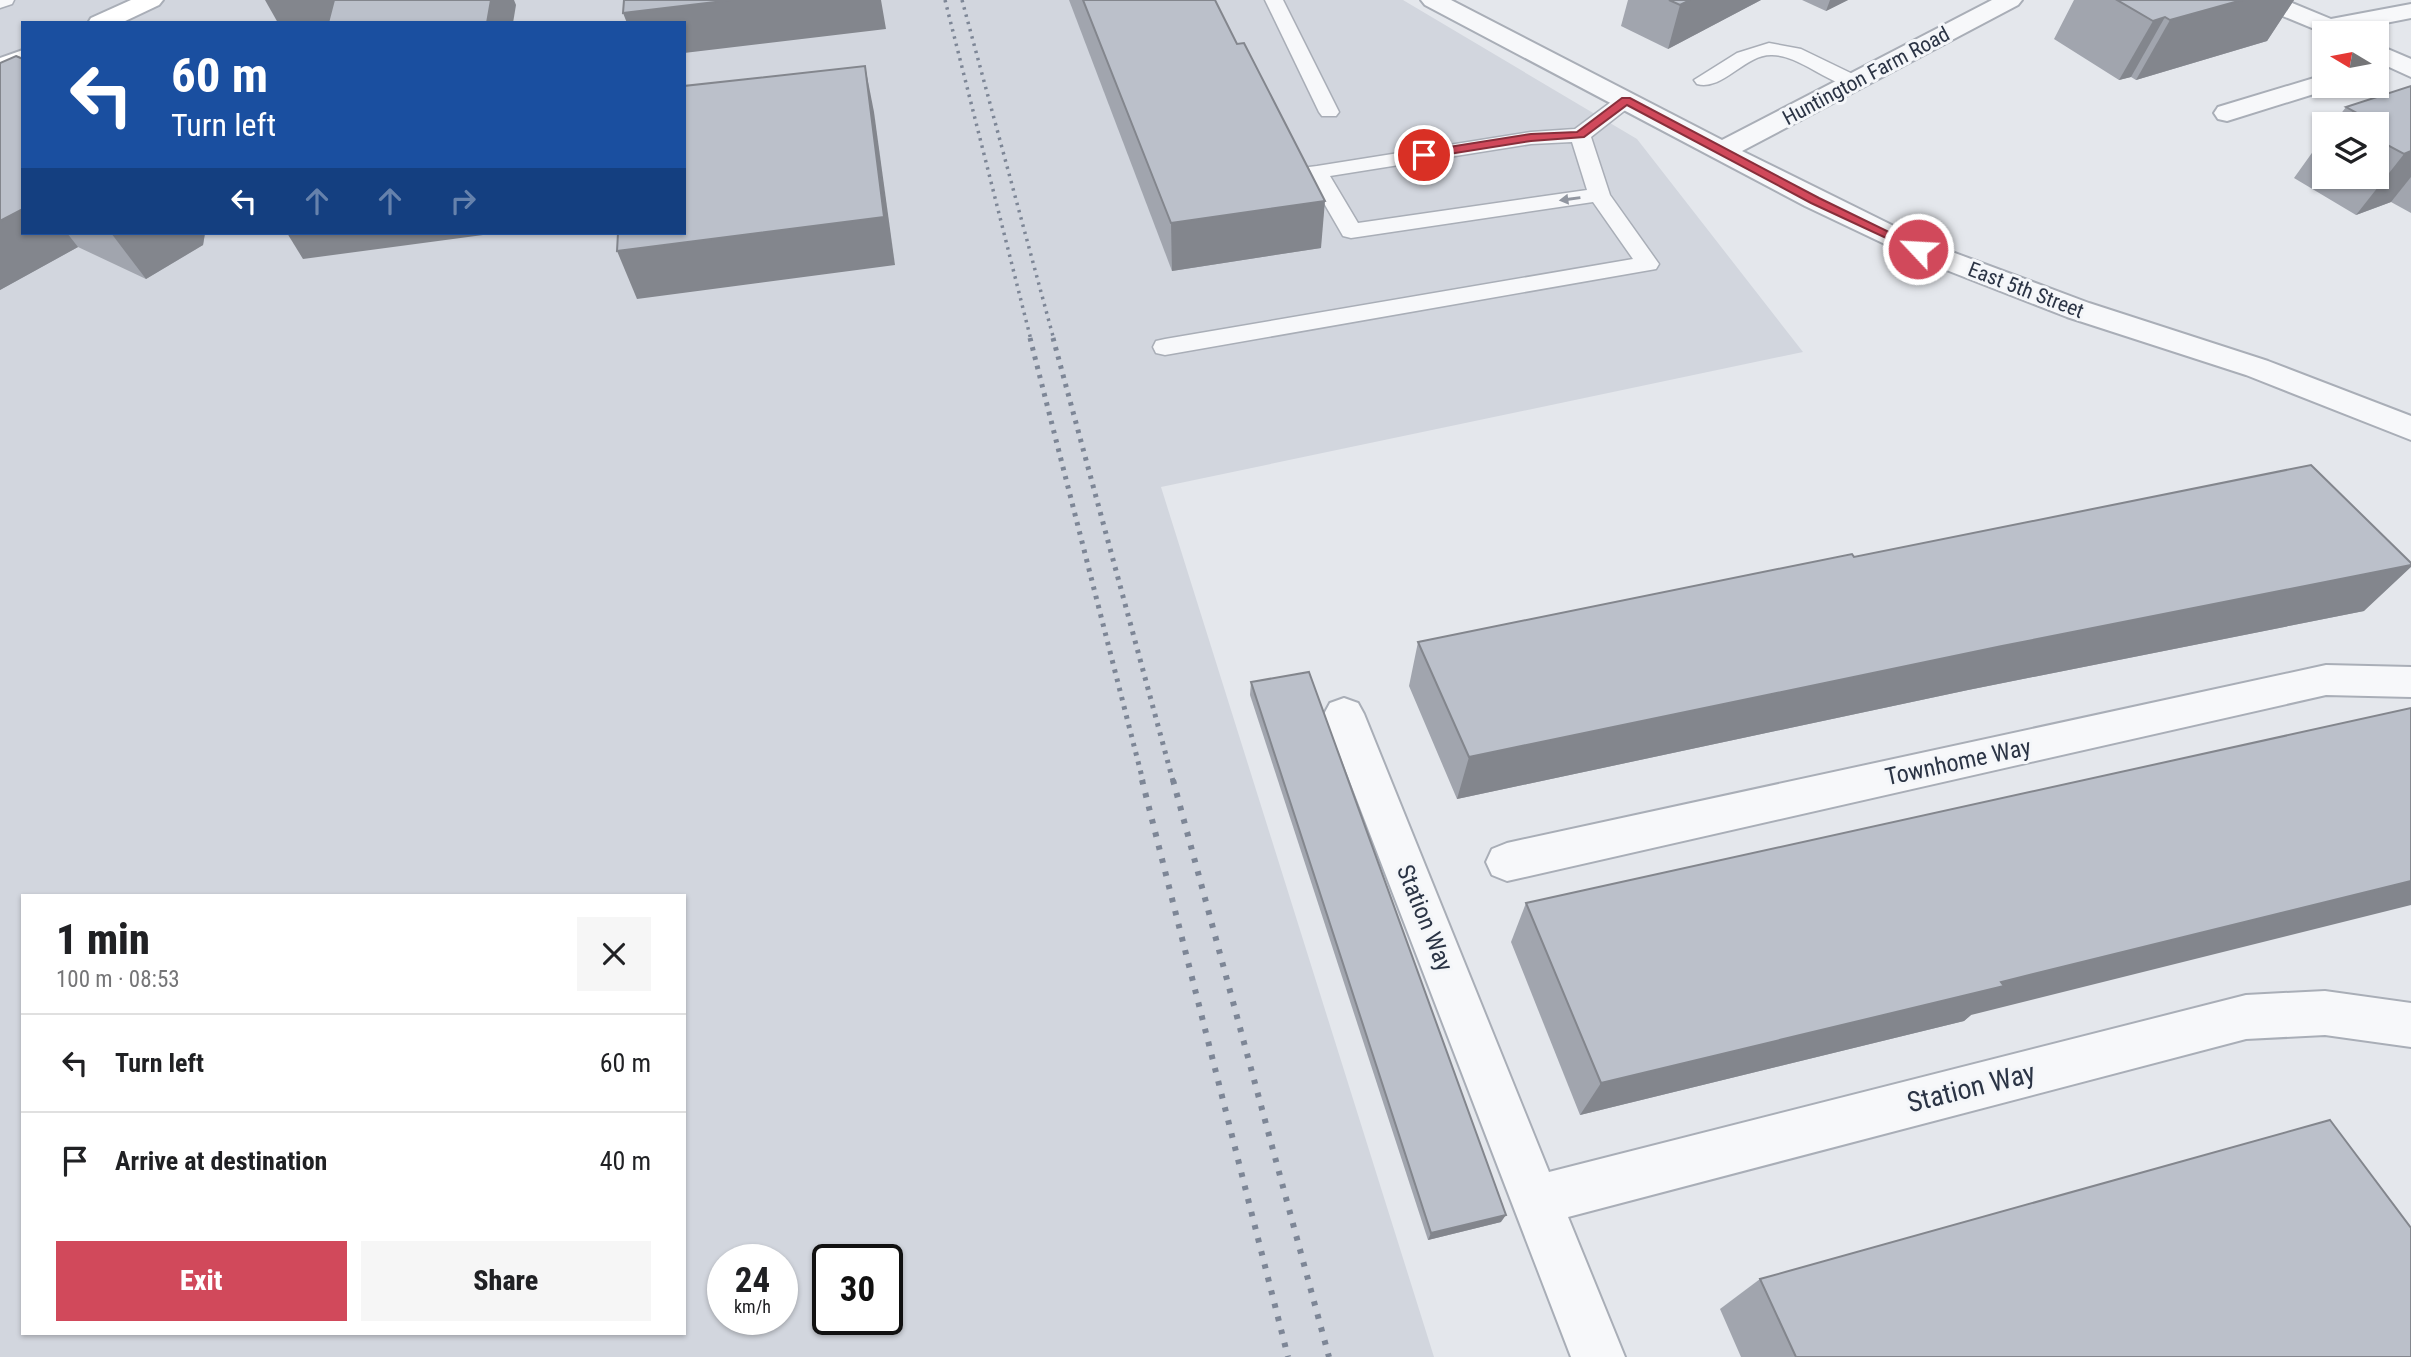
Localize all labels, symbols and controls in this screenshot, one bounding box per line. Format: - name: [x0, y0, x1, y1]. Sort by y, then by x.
- north arrow: [2312, 21, 2389, 98]
- map controls: [2312, 21, 2389, 189]
- street label: Huntington Farm Road: [1778, 22, 1954, 130]
- text: 60 m: [171, 47, 268, 104]
- icon: left: [56, 49, 147, 140]
- text: Turn left: [171, 106, 276, 144]
- button: layers: [2312, 112, 2389, 189]
- pin: [1394, 125, 1454, 185]
- icon: arrive: [1405, 136, 1443, 174]
- icon: left: [225, 182, 263, 220]
- icon: ahead: [298, 182, 336, 220]
- icon: ahead: [371, 182, 409, 220]
- icon: right: [444, 182, 482, 220]
- one-way arrow: [1558, 194, 1580, 205]
- position arrow: [1881, 212, 1955, 286]
- street label: East 5th Street: [1965, 257, 2087, 323]
- street label: Townhome Way: [1883, 733, 2033, 791]
- street label: Station Way: [1391, 861, 1459, 975]
- text: 1 min: [56, 915, 150, 964]
- button: close: [577, 917, 651, 991]
- text: 100 m · 08:53: [56, 966, 180, 993]
- icon: left: [56, 1044, 94, 1082]
- text: Turn left: [115, 1048, 204, 1078]
- text: 60 m: [600, 1048, 651, 1078]
- street label: Station Way: [1904, 1056, 2039, 1119]
- icon: arrive: [56, 1142, 94, 1180]
- text: Arrive at destination: [115, 1146, 327, 1176]
- text: 40 m: [600, 1146, 651, 1176]
- button: Exit: [56, 1241, 347, 1321]
- button: Share: [361, 1241, 651, 1321]
- speed limit sign: 30: [812, 1244, 903, 1335]
- text: 24: [735, 1260, 770, 1301]
- text: km/h: [734, 1296, 771, 1317]

